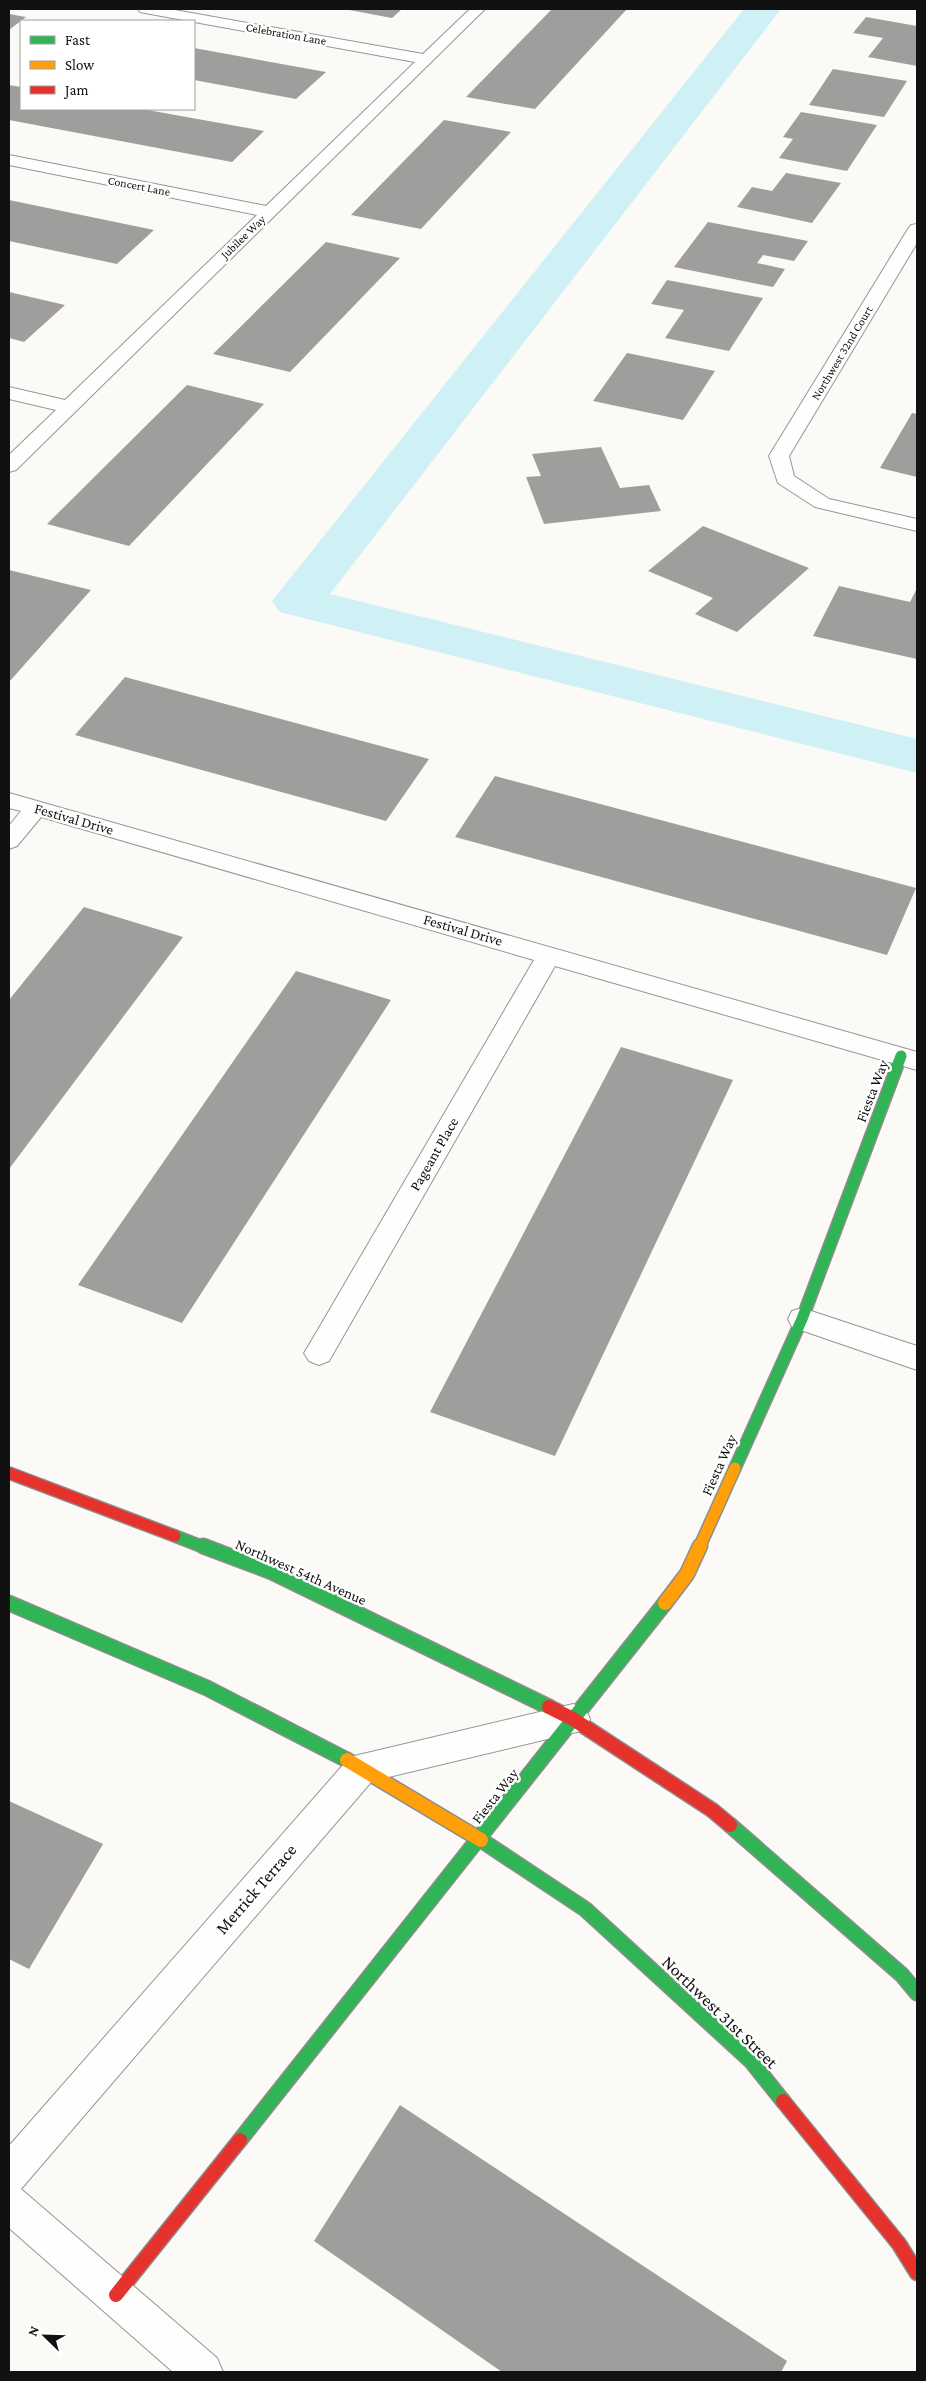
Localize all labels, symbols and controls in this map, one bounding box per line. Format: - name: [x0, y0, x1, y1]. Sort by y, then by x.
- legend: [20, 20, 195, 110]
- street label: Celebration Lane: [245, 20, 327, 48]
- text: Fast: [65, 32, 91, 48]
- text: Slow: [65, 57, 95, 73]
- text: Jam: [63, 82, 88, 99]
- street label: Concert Lane: [107, 173, 171, 199]
- street label: Jubilee Way: [217, 212, 269, 262]
- street label: Northwest 32nd Court: [808, 303, 876, 403]
- street label: Festival Drive: [33, 800, 116, 838]
- street label: Festival Drive: [422, 911, 505, 949]
- street label: Fiesta Way: [853, 1058, 892, 1125]
- street label: Pageant Place: [407, 1114, 462, 1194]
- street label: Fiesta Way: [698, 1432, 741, 1498]
- street label: Northwest 54th Avenue: [233, 1536, 369, 1608]
- street label: Fiesta Way: [469, 1765, 522, 1827]
- street label: Merrick Terrace: [211, 1840, 301, 1938]
- street label: Northwest 31st Street: [658, 1952, 783, 2073]
- north arrow: [20, 2311, 70, 2361]
- text: N: [24, 2323, 42, 2338]

